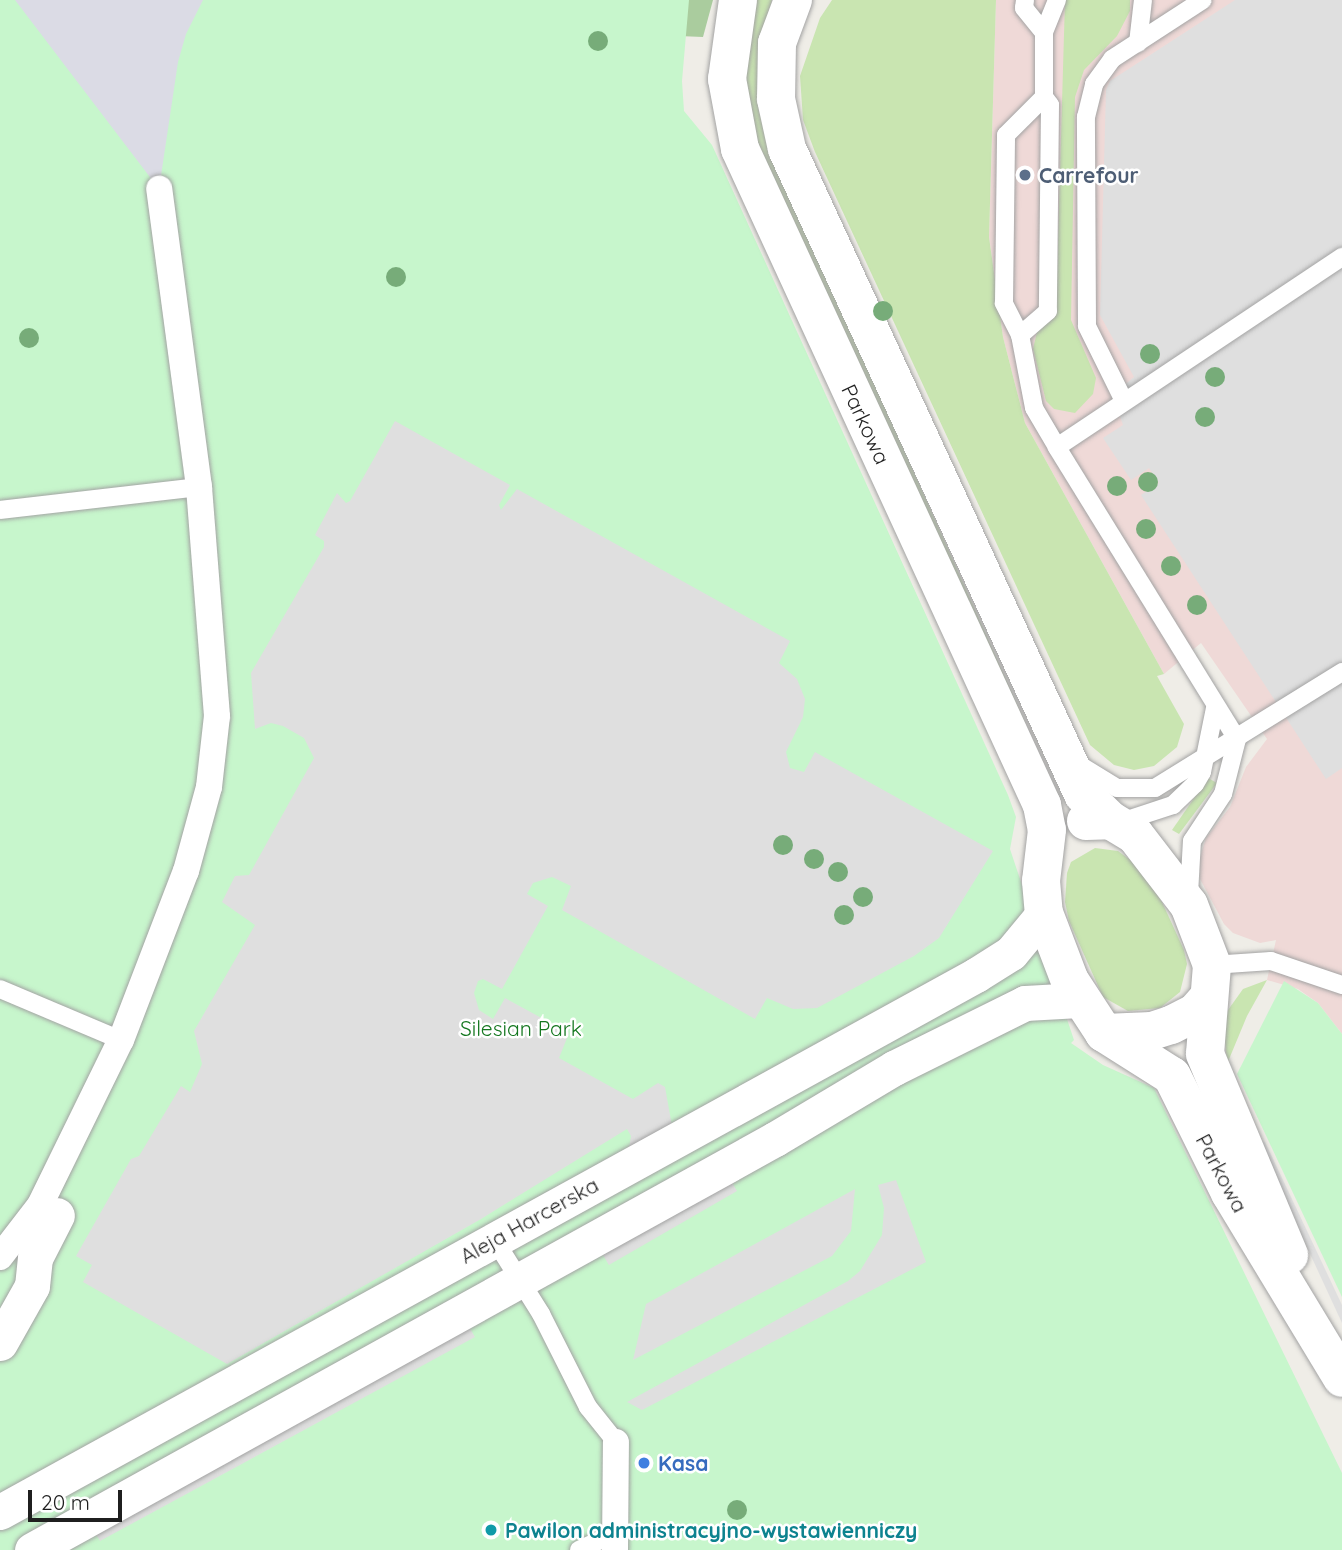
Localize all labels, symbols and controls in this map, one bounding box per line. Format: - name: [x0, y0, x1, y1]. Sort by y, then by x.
- place label: Carrefour: [1039, 162, 1139, 188]
- marker: Carrefour: [1017, 167, 1033, 183]
- street label: Parkowa: [837, 380, 895, 468]
- park label: Silesian Park: [460, 1015, 582, 1041]
- street label: Parkowa: [1191, 1129, 1253, 1217]
- street label: Aleja Harcerska: [455, 1172, 603, 1268]
- place label: Kasa: [658, 1450, 708, 1476]
- marker: Kasa: [636, 1455, 652, 1471]
- scale bar: [32, 1476, 126, 1520]
- text: 20 m: [41, 1489, 90, 1515]
- place label: Pawilon administracyjno-wystawienniczy: [505, 1517, 917, 1543]
- marker: Pawilon administracyjno-wystawienniczy: [483, 1522, 499, 1538]

